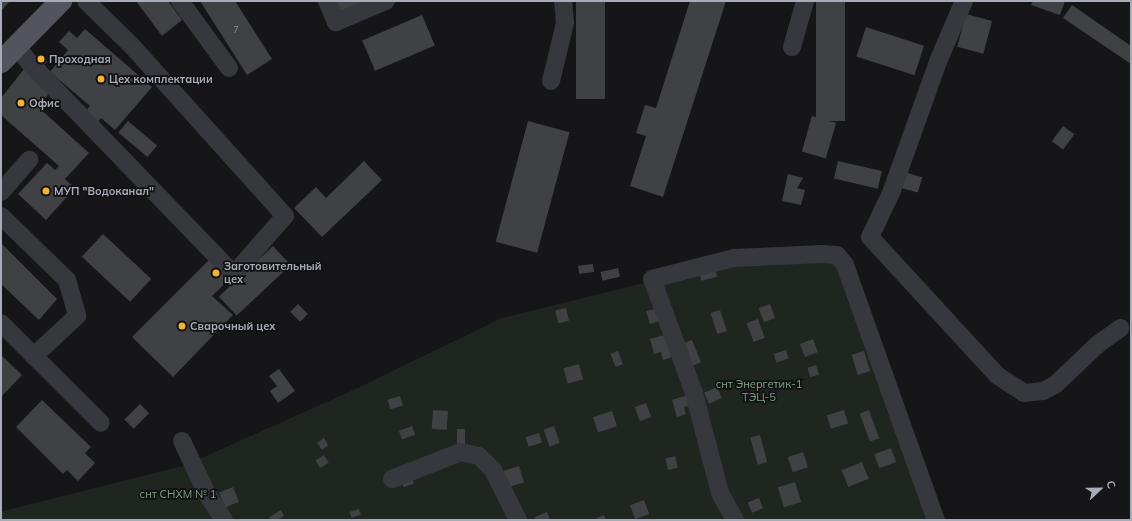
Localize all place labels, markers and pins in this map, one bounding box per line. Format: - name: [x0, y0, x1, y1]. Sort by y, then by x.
- place label: Проходная: [49, 52, 111, 66]
- marker: Проходная: [36, 54, 46, 64]
- place label: Цех комплектации: [109, 72, 213, 86]
- marker: Цех комплектации: [96, 74, 106, 84]
- place label: Офис: [29, 96, 60, 110]
- marker: Офис: [16, 98, 26, 108]
- place label: МУП "Водоканал": [54, 184, 154, 198]
- marker: МУП "Водоканал": [41, 186, 51, 196]
- place label: Заготовительный цех: [224, 260, 322, 286]
- marker: Заготовительный цех: [211, 268, 221, 278]
- place label: Сварочный цех: [190, 319, 275, 333]
- marker: Сварочный цех: [177, 321, 187, 331]

